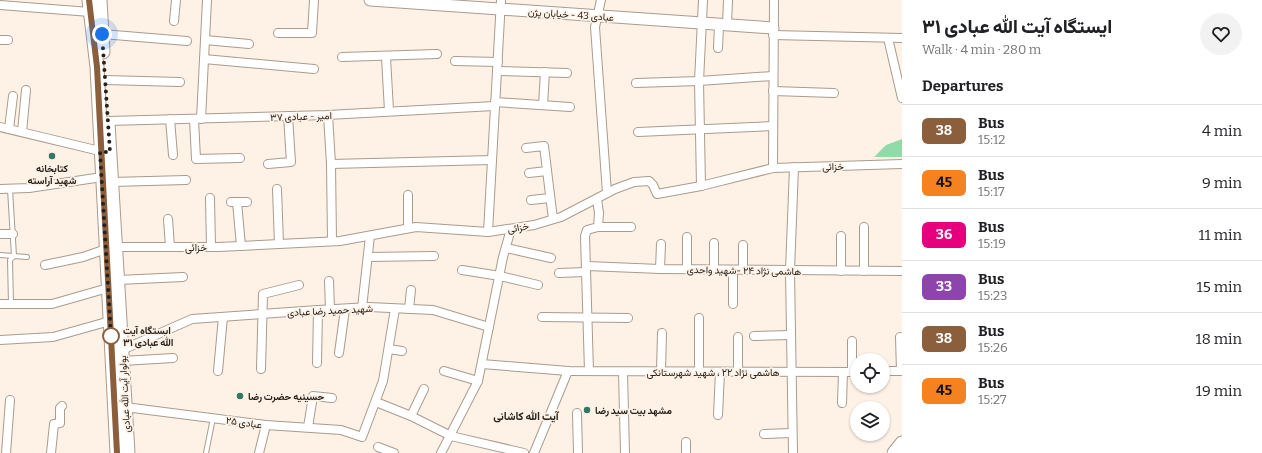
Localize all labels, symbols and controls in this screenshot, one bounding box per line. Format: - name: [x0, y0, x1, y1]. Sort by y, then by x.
- street label: عبادی 43 - خیابان پژن: [527, 6, 614, 25]
- button: heart: [1200, 13, 1242, 55]
- text: ایستگاه آیت الله عبادی ۳۱: [922, 15, 1112, 38]
- your location: [92, 24, 112, 44]
- text: Walk · 4 min · 280 m: [922, 42, 1041, 57]
- text: Departures: [922, 77, 1003, 95]
- street label: امیر - عبادی ۳۷: [270, 110, 332, 124]
- text: Bus: [978, 114, 1004, 132]
- text: 38: [936, 122, 952, 139]
- text: 4 min: [1202, 122, 1242, 140]
- text: 15:12: [978, 132, 1005, 147]
- marker: کتابخانه شهید آراسته: [47, 151, 57, 161]
- street label: خزائی: [822, 161, 844, 173]
- place label: کتابخانه شهید آراسته: [27, 163, 77, 187]
- text: Bus: [978, 166, 1004, 184]
- text: 45: [936, 174, 952, 191]
- text: 9 min: [1202, 174, 1242, 192]
- text: 15:17: [978, 184, 1005, 199]
- text: Bus: [978, 218, 1004, 236]
- street label: خزائی: [506, 220, 530, 236]
- text: 36: [936, 226, 952, 243]
- text: 11 min: [1199, 226, 1242, 244]
- text: 15:19: [978, 236, 1006, 251]
- street label: خزائی: [185, 242, 207, 254]
- street label: هاشمی نژاد ۲۴ -شهید واحدی: [687, 264, 801, 278]
- text: Bus: [978, 270, 1004, 288]
- text: 33: [936, 278, 952, 295]
- text: 15 min: [1197, 278, 1242, 296]
- text: 15:23: [978, 288, 1007, 303]
- street label: شهید حمید رضا عبادی: [287, 303, 373, 319]
- text: Bus: [978, 322, 1004, 340]
- place label: ایستگاه آیت الله عبادی ۳۱: [123, 325, 173, 349]
- marker: ایستگاه آیت الله عبادی ۳۱: [102, 327, 120, 345]
- text: 38: [936, 330, 952, 347]
- text: 18 min: [1196, 330, 1242, 348]
- text: 15:26: [978, 340, 1008, 355]
- map controls: [850, 353, 890, 441]
- button: locate: [850, 353, 890, 393]
- street label: بولوار آیت الله عبادی: [117, 355, 133, 433]
- street label: هاشمی نژاد ۲۲ ، شهید شهرستانکی: [647, 367, 780, 379]
- text: Bus: [978, 374, 1004, 392]
- text: 45: [936, 382, 952, 399]
- text: 19 min: [1196, 382, 1242, 400]
- marker: حسینیه حضرت رضا: [235, 391, 245, 401]
- place label: حسینیه حضرت رضا: [248, 391, 325, 403]
- text: 15:27: [978, 392, 1006, 407]
- button: layers: [850, 401, 890, 441]
- marker: مشهد بيت سيد رضا: [582, 405, 592, 415]
- place label: مشهد بيت سيد رضا: [595, 405, 672, 417]
- district label: آیت الله کاشانی: [493, 410, 560, 423]
- street label: عبادی ۲۵: [225, 415, 263, 431]

